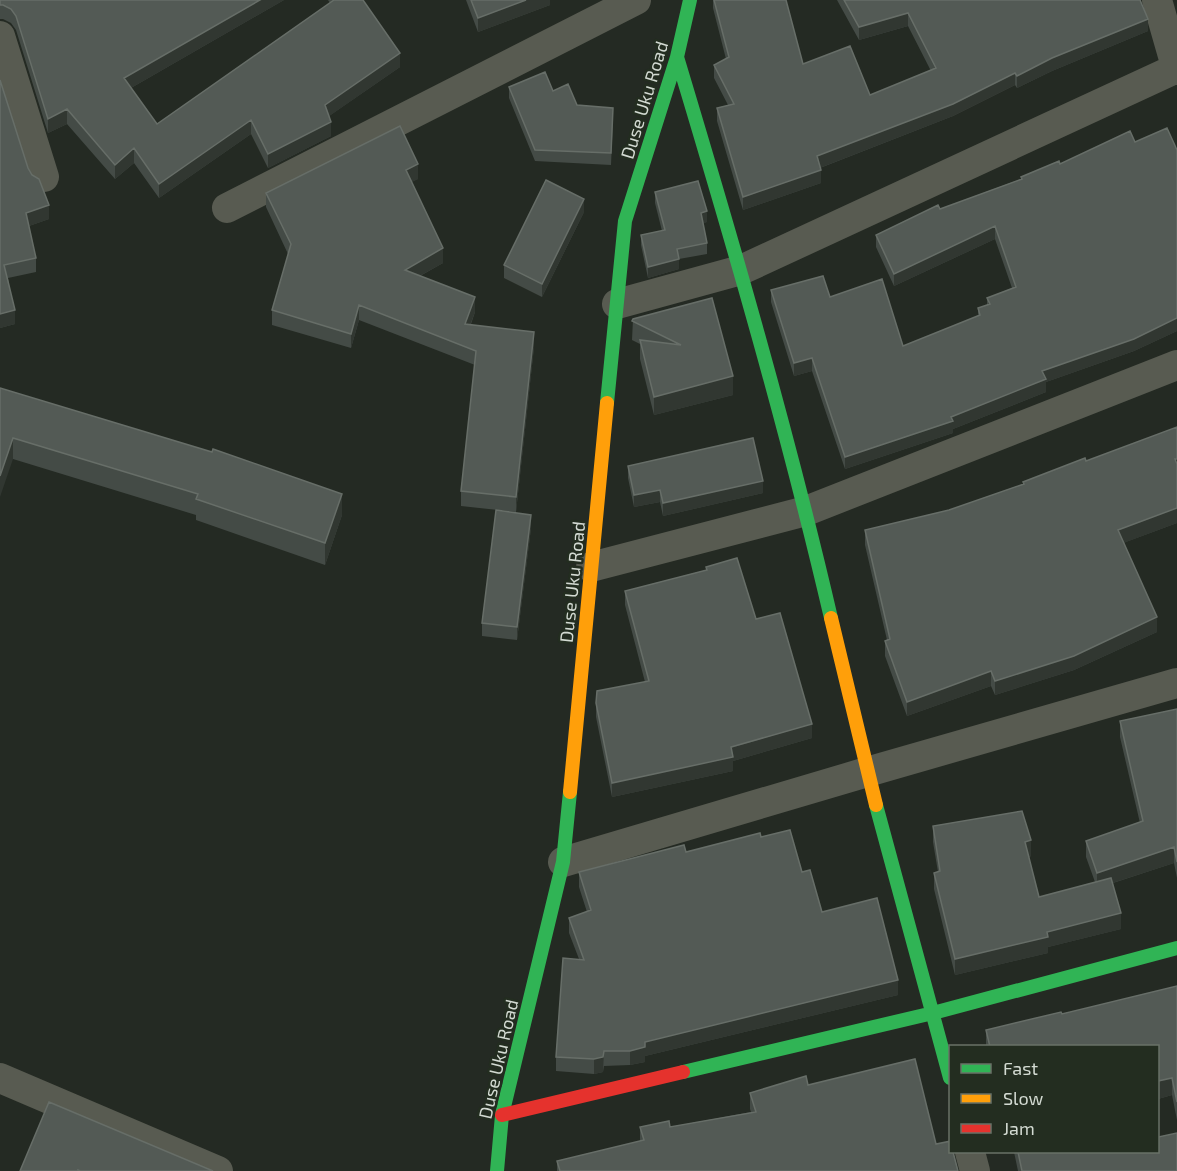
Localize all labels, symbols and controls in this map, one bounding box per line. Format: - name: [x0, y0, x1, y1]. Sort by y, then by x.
- street label: Duse Uku Road: [616, 38, 672, 162]
- street label: Duse Uku Road: [555, 520, 589, 644]
- street label: Duse Uku Road: [474, 997, 522, 1121]
- legend: [949, 1045, 1159, 1153]
- text: Fast: [1003, 1057, 1038, 1079]
- text: Slow: [1003, 1087, 1044, 1109]
- text: Jam: [1003, 1117, 1035, 1139]

